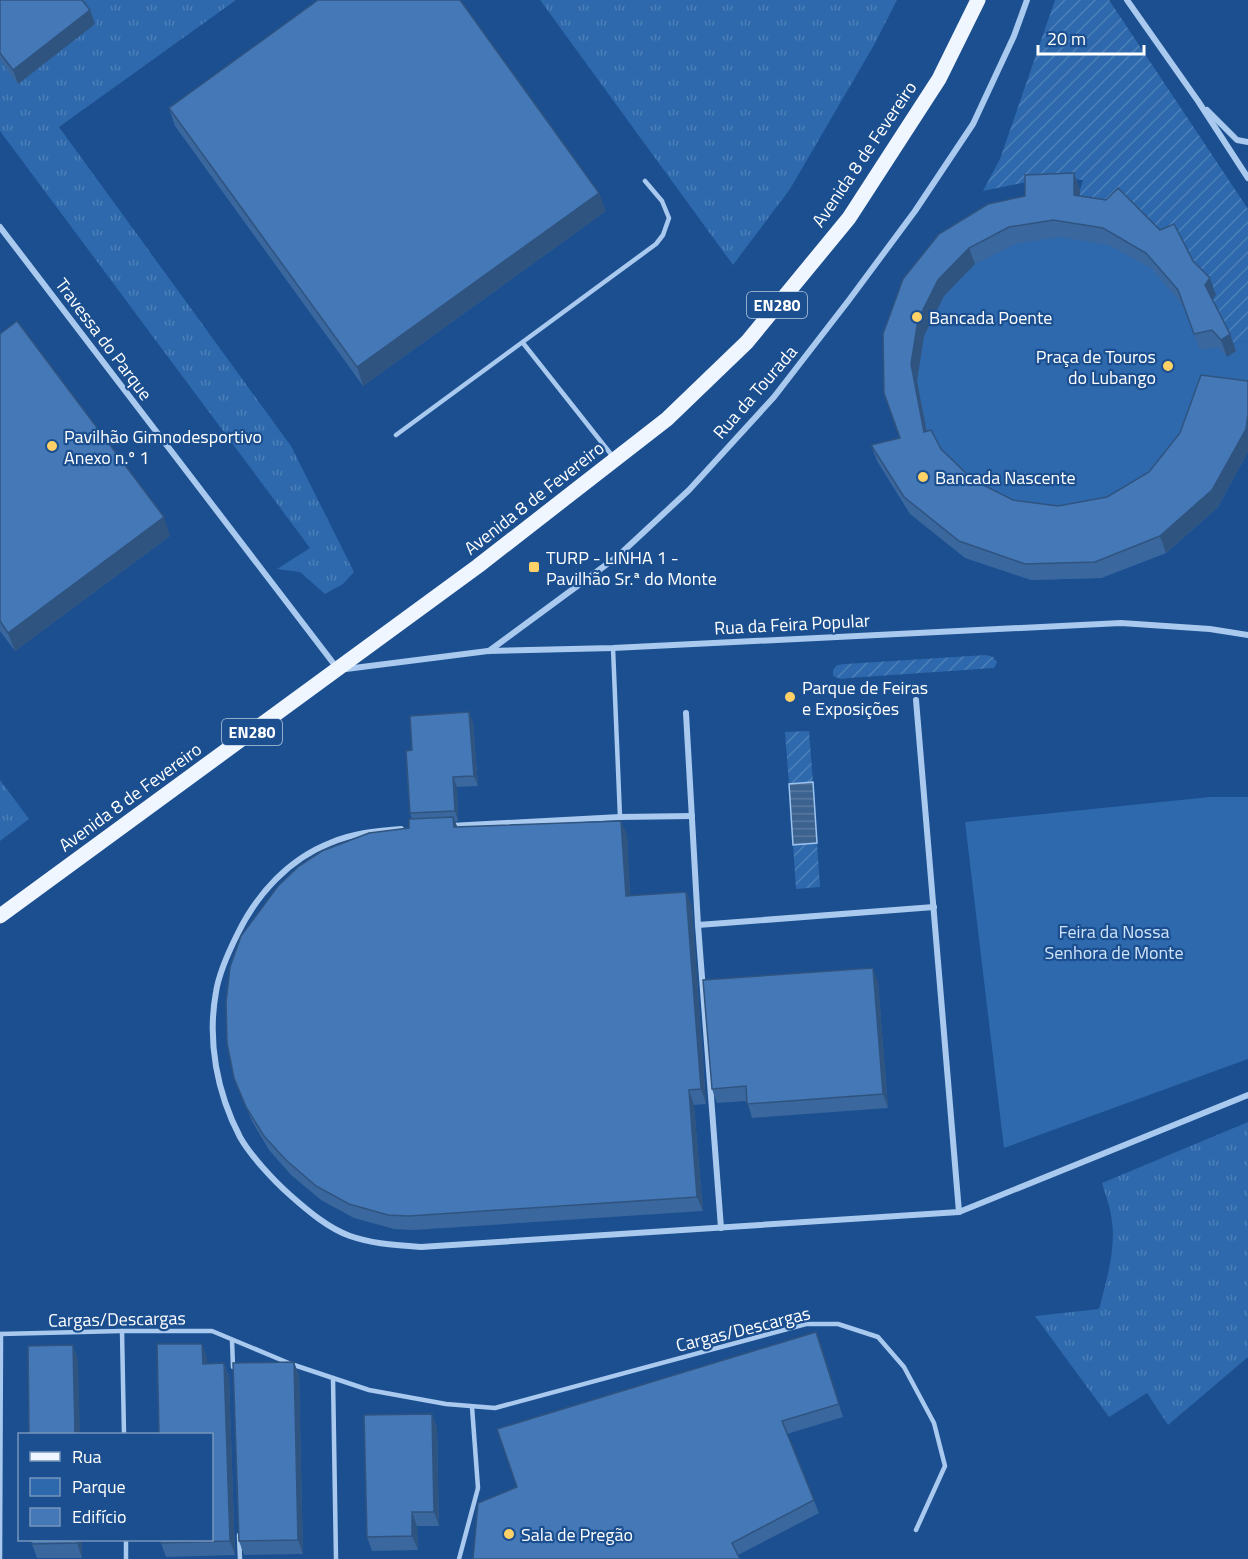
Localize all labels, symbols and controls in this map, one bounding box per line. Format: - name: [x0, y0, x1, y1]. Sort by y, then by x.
- scale bar: [1038, 18, 1144, 56]
- text: 20 m: [1047, 25, 1086, 52]
- street label: Avenida 8 de Fevereiro: [805, 76, 923, 232]
- street label: Travessa do Parque: [49, 272, 159, 406]
- road number: EN280: [747, 292, 807, 318]
- place label: Bancada Poente: [929, 304, 1052, 331]
- marker: Bancada Poente: [910, 310, 924, 324]
- street label: Rua da Tourada: [707, 339, 803, 445]
- place label: Praça de Touros do Lubango: [1036, 343, 1156, 391]
- marker: Praça de Touros do Lubango: [1161, 359, 1175, 373]
- place label: Pavilhão Gimnodesportivo Anexo n.º 1: [64, 423, 262, 471]
- street label: Avenida 8 de Fevereiro: [458, 435, 610, 561]
- marker: Pavilhão Gimnodesportivo Anexo n.º 1: [45, 439, 59, 453]
- place label: Bancada Nascente: [935, 464, 1076, 491]
- marker: Bancada Nascente: [916, 470, 930, 484]
- place label: TURP - LINHA 1 - Pavilhão Sr.ª do Monte: [546, 544, 717, 592]
- marker: TURP - LINHA 1 - Pavilhão Sr.ª do Monte: [527, 560, 541, 574]
- street label: Rua da Feira Popular: [713, 606, 871, 642]
- place label: Parque de Feiras e Exposições: [802, 674, 928, 722]
- marker: Parque de Feiras e Exposições: [783, 690, 797, 704]
- road number: EN280: [222, 719, 282, 745]
- street label: Avenida 8 de Fevereiro: [53, 736, 207, 858]
- park label: Feira da Nossa Senhora de Monte: [1044, 918, 1184, 966]
- street label: Cargas/Descargas: [673, 1299, 813, 1359]
- street label: Cargas/Descargas: [48, 1304, 186, 1334]
- legend: [18, 1433, 213, 1541]
- text: Rua: [72, 1443, 102, 1470]
- text: Parque: [72, 1473, 126, 1500]
- text: Edifício: [72, 1503, 126, 1530]
- place label: Sala de Pregão: [521, 1521, 633, 1548]
- marker: Sala de Pregão: [502, 1527, 516, 1541]

